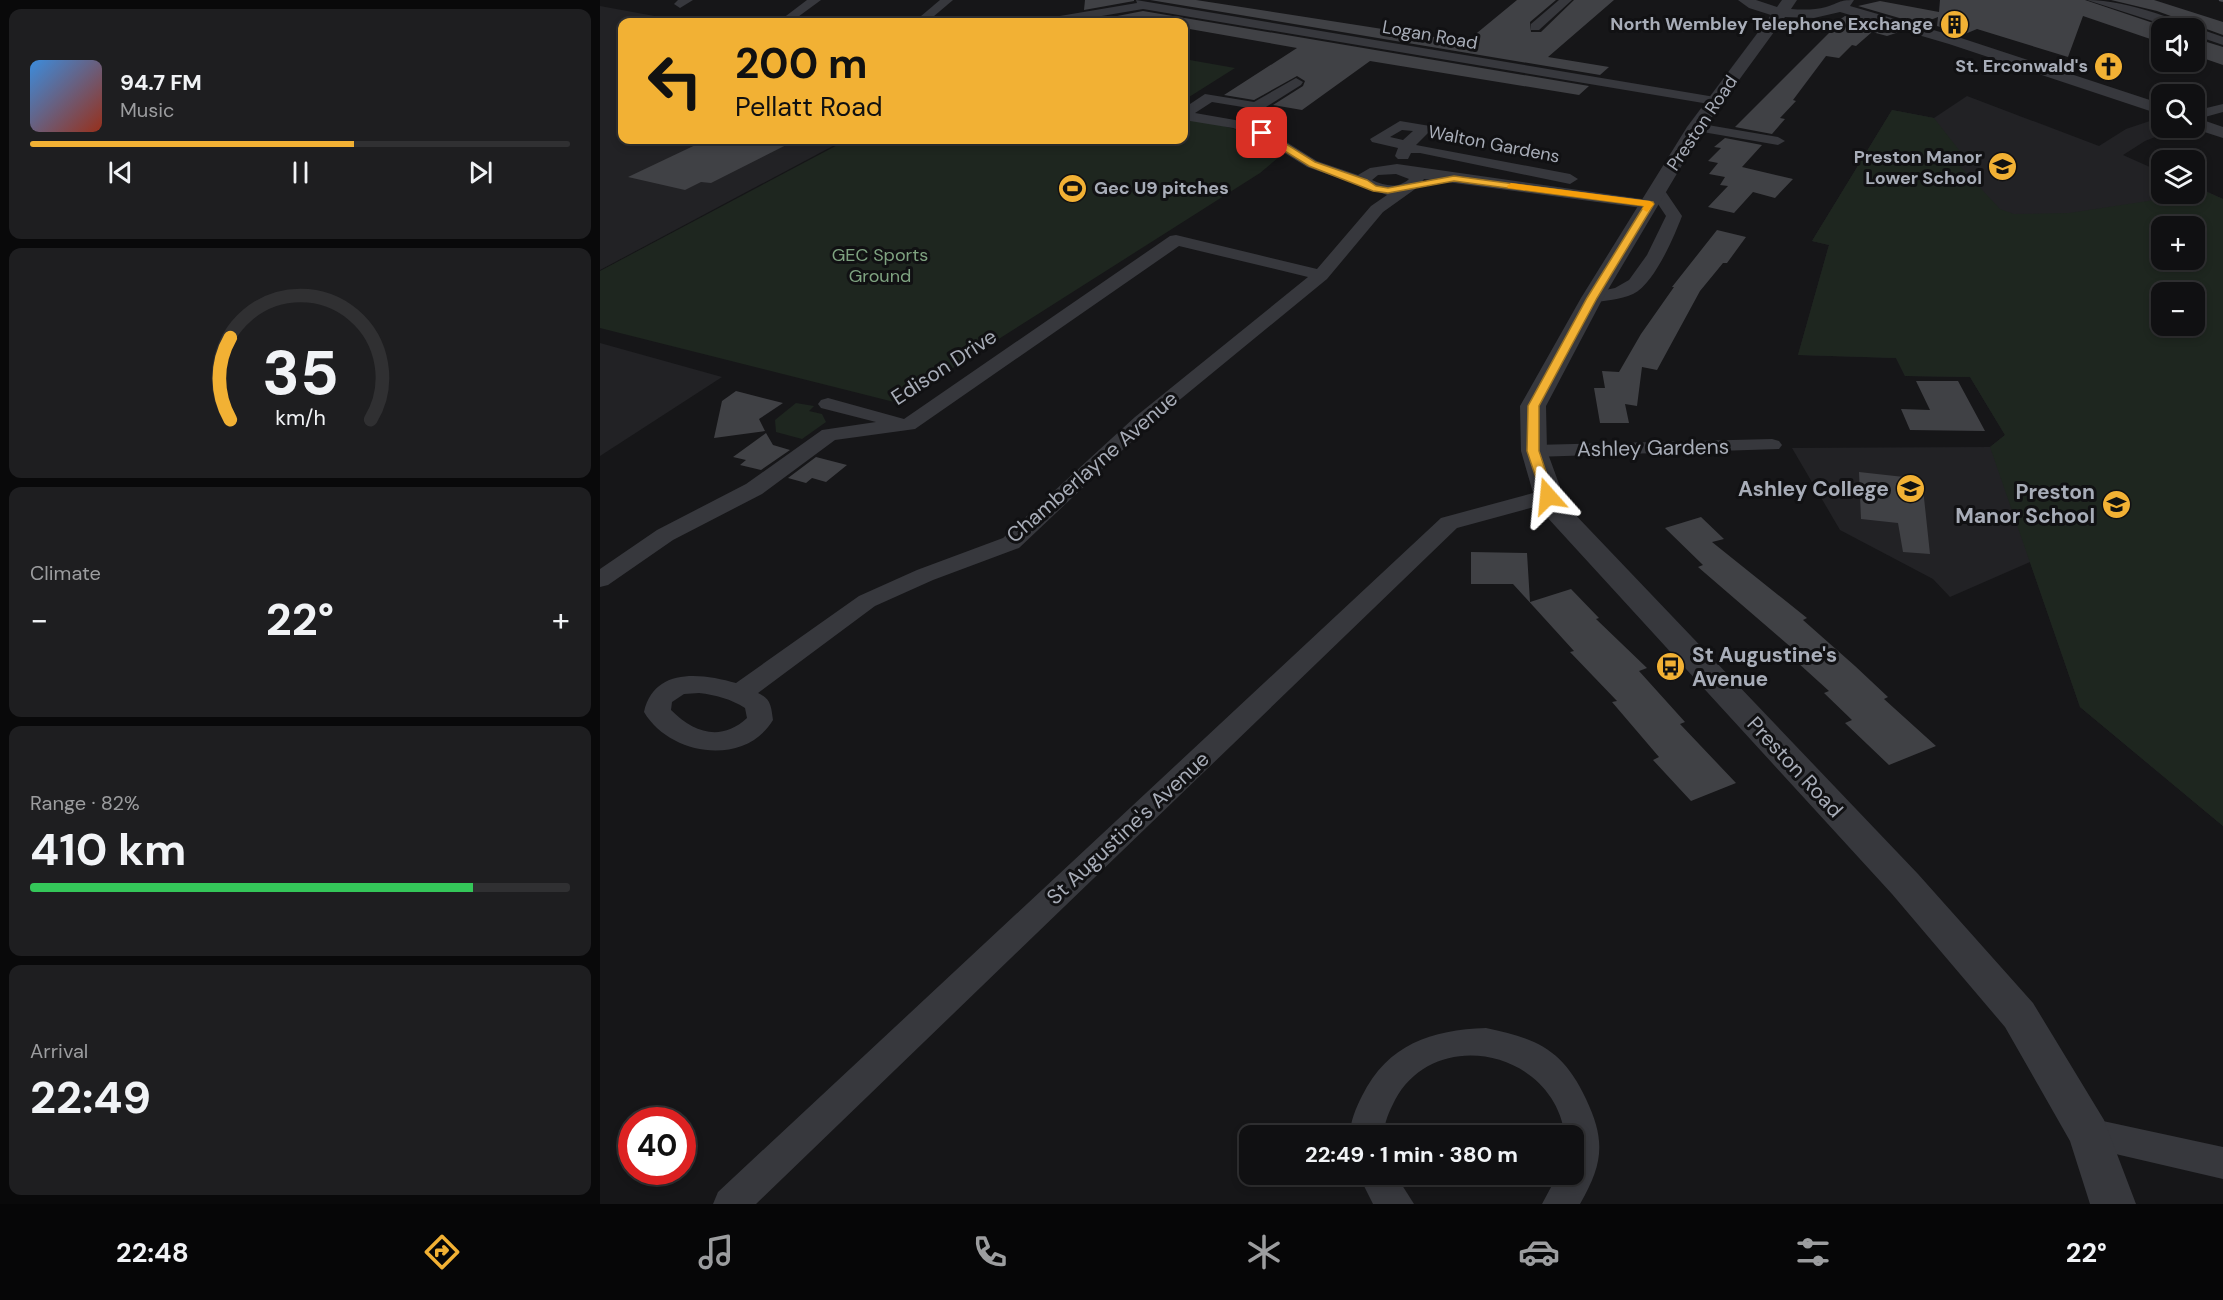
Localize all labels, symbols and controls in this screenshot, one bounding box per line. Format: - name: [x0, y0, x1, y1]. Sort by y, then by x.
- building icon: North Wembley Telephone Exchange: [1938, 8, 1970, 40]
- place label: North Wembley Telephone Exchange: [1610, 12, 1933, 36]
- street label: Logan Road: [1381, 15, 1479, 55]
- map controls: [2151, 18, 2205, 336]
- button: sound: [2151, 18, 2205, 72]
- text: 200 m: [735, 36, 868, 91]
- icon: left: [636, 42, 714, 120]
- church icon: St. Erconwald's: [2093, 50, 2125, 82]
- place label: St. Erconwald's: [1955, 54, 2088, 78]
- text: 94.7 FM: [120, 68, 202, 97]
- street label: Preston Road: [1661, 71, 1743, 175]
- button: search: [2151, 84, 2205, 138]
- text: Pellatt Road: [735, 89, 883, 124]
- text: Music: [120, 97, 175, 123]
- pin: [1236, 107, 1287, 158]
- icon: arrive: [1245, 116, 1278, 149]
- street label: Walton Gardens: [1426, 119, 1562, 169]
- place label: Preston Manor Lower School: [1854, 145, 1982, 190]
- button: layers: [2151, 150, 2205, 204]
- school or university icon: Preston Manor Lower School: [1987, 151, 2019, 183]
- icon: previous: [104, 156, 137, 189]
- icon: pause: [284, 156, 317, 189]
- icon: next: [464, 156, 497, 189]
- sports icon: Gec U9 pitches: [1057, 172, 1089, 204]
- place label: Gec U9 pitches: [1094, 176, 1229, 200]
- button: +: [2151, 216, 2205, 270]
- park label: GEC Sports Ground: [832, 243, 928, 288]
- button: −: [2151, 282, 2205, 336]
- street label: Edison Drive: [886, 322, 1002, 412]
- text: 35: [262, 332, 338, 413]
- street label: Chamberlayne Avenue: [1000, 385, 1184, 549]
- text: km/h: [275, 404, 325, 432]
- street label: Ashley Gardens: [1577, 433, 1729, 463]
- position arrow: [1516, 464, 1580, 528]
- school or university icon: Ashley College: [1894, 473, 1926, 505]
- place label: Ashley College: [1738, 475, 1889, 503]
- place label: Preston Manor School: [1955, 478, 2095, 530]
- school or university icon: Preston Manor School: [2100, 488, 2132, 520]
- text: Climate: [30, 560, 101, 586]
- text: 22°: [266, 590, 334, 649]
- text: −: [30, 598, 48, 641]
- text: +: [552, 598, 570, 641]
- place label: St Augustine's Avenue: [1692, 641, 1837, 693]
- bus stop icon: St Augustine's Avenue: [1655, 651, 1687, 683]
- street label: Preston Road: [1741, 710, 1849, 824]
- street label: St Augustine's Avenue: [1041, 745, 1215, 911]
- text: Range · 82%: [30, 790, 140, 816]
- text: 410 km: [30, 820, 186, 879]
- text: Arrival: [30, 1038, 88, 1064]
- text: 22:49: [30, 1068, 151, 1127]
- speed limit sign: 40: [618, 1107, 696, 1185]
- text: 22:49 · 1 min · 380 m: [1305, 1140, 1518, 1169]
- icon: directions: [421, 1231, 463, 1273]
- icon: music: [695, 1231, 737, 1273]
- icon: phone: [969, 1231, 1011, 1273]
- icon: climate: [1243, 1231, 1285, 1273]
- icon: car: [1518, 1231, 1560, 1273]
- icon: filters: [1792, 1231, 1834, 1273]
- text: 22:48: [116, 1235, 189, 1270]
- text: 22°: [2066, 1235, 2107, 1270]

